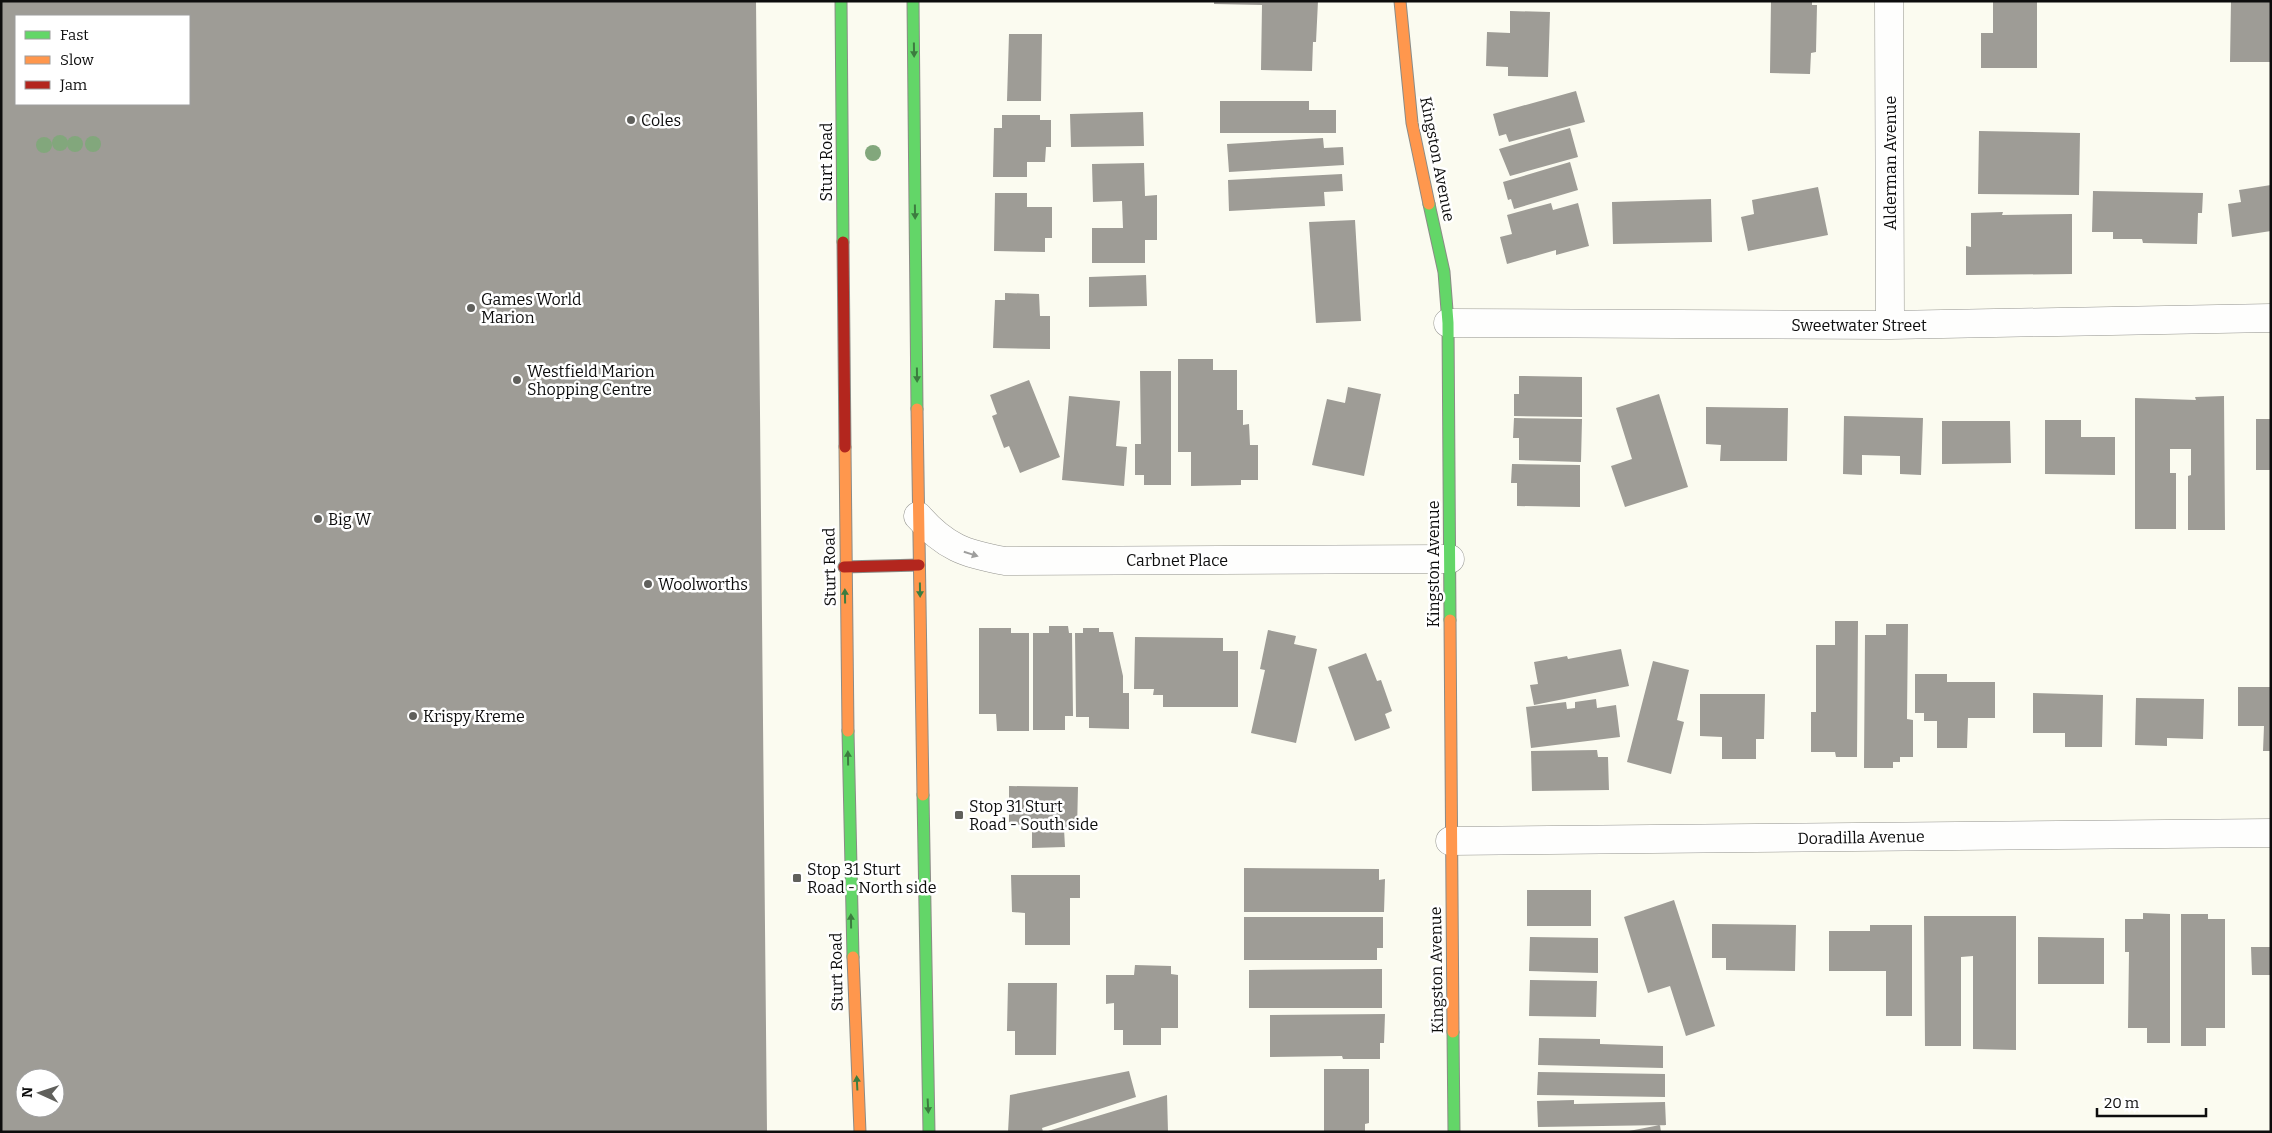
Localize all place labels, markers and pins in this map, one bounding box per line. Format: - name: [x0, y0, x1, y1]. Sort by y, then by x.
- place label: Coles: [641, 111, 681, 130]
- marker: Coles: [625, 114, 637, 126]
- place label: Games World Marion: [481, 290, 582, 327]
- marker: Games World Marion: [465, 302, 477, 314]
- place label: Westfield Marion Shopping Centre: [527, 362, 655, 399]
- marker: Westfield Marion Shopping Centre: [511, 374, 523, 386]
- place label: Big W: [328, 510, 372, 529]
- marker: Big W: [312, 513, 324, 525]
- place label: Woolworths: [658, 575, 748, 594]
- marker: Woolworths: [642, 578, 654, 590]
- place label: Krispy Kreme: [423, 707, 525, 726]
- marker: Krispy Kreme: [407, 710, 419, 722]
- place label: Stop 31 Sturt Road - South side: [969, 797, 1098, 834]
- marker: Stop 31 Sturt Road - South side: [953, 809, 965, 821]
- place label: Stop 31 Sturt Road - North side: [807, 860, 936, 897]
- marker: Stop 31 Sturt Road - North side: [791, 872, 803, 884]

